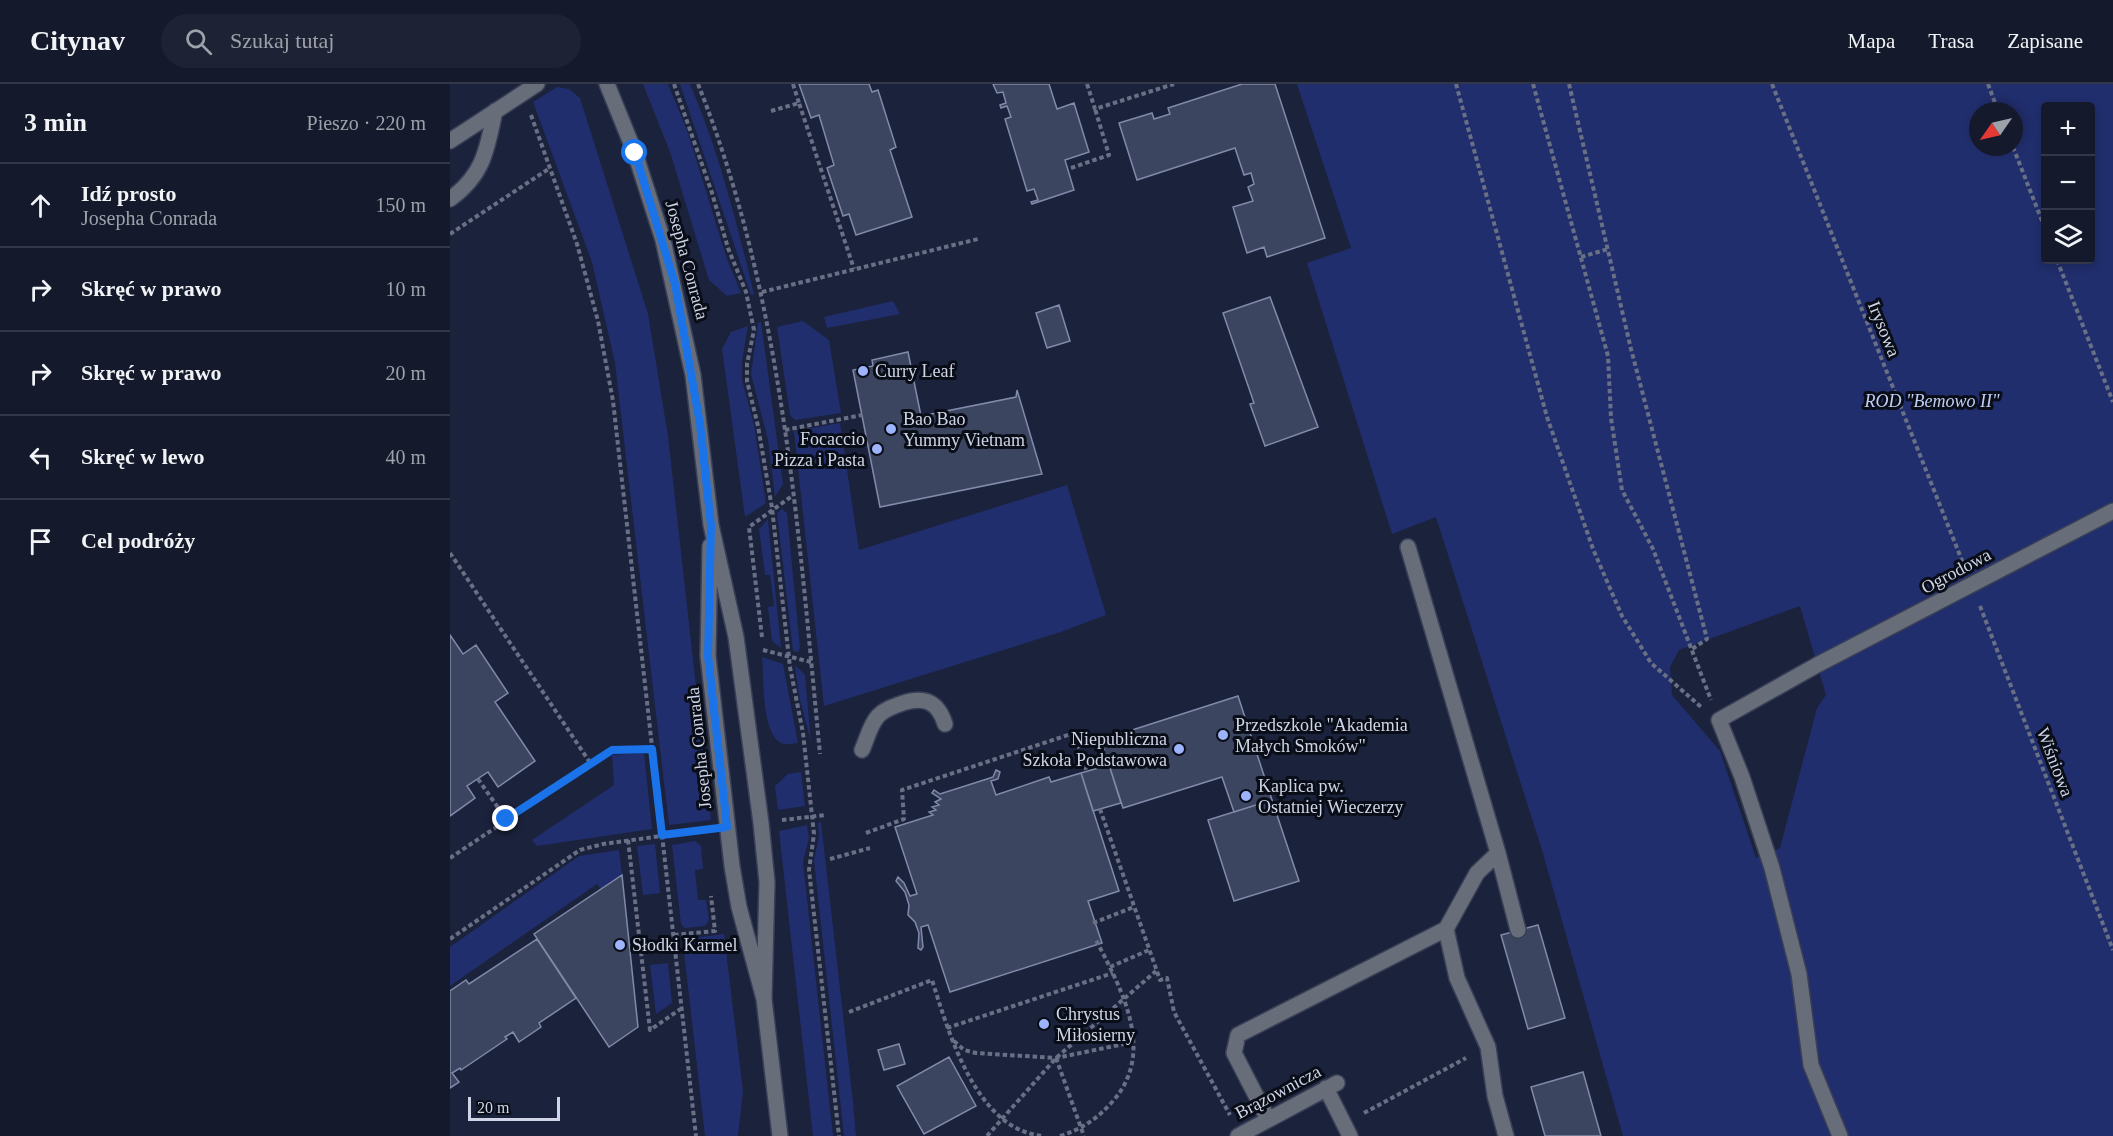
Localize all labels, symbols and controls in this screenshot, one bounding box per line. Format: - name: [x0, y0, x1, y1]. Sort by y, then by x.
- search box: [161, 14, 581, 68]
- text: Citynav: [30, 25, 125, 56]
- icon: search: [182, 25, 215, 58]
- text: Szukaj tutaj: [230, 28, 334, 53]
- text: Mapa: [1847, 29, 1895, 53]
- text: Trasa: [1928, 29, 1974, 53]
- text: Zapisane: [2007, 29, 2083, 53]
- north arrow: [1969, 102, 2023, 156]
- map controls: [2041, 102, 2095, 264]
- button: +: [2041, 102, 2095, 156]
- text: 3 min: [24, 108, 87, 137]
- text: Pieszo · 220 m: [307, 112, 426, 134]
- route start: [621, 139, 647, 165]
- button: −: [2041, 156, 2095, 210]
- text: Idź prosto: [81, 181, 177, 206]
- icon: ahead: [24, 189, 57, 222]
- text: 150 m: [375, 194, 426, 216]
- street label: Josepha Conrada: [661, 198, 713, 322]
- text: Josepha Conrada: [81, 207, 217, 229]
- button: layers: [2041, 210, 2095, 264]
- icon: right: [24, 273, 57, 306]
- text: Skręć w prawo: [81, 276, 222, 301]
- text: 10 m: [385, 278, 426, 300]
- street label: Irysowa: [1864, 298, 1904, 360]
- icon: right: [24, 357, 57, 390]
- text: Skręć w prawo: [81, 360, 222, 385]
- place label: Curry Leaf: [875, 361, 954, 381]
- text: 20 m: [385, 362, 426, 384]
- marker: Curry Leaf: [856, 364, 870, 378]
- park label: ROD "Bemowo II": [1863, 391, 2000, 411]
- place label: Bao Bao Yummy Vietnam: [903, 409, 1025, 450]
- marker: Bao Bao Yummy Vietnam: [884, 422, 898, 436]
- place label: Focaccio Pizza i Pasta: [774, 429, 865, 470]
- icon: left: [24, 441, 57, 474]
- marker: Focaccio Pizza i Pasta: [870, 442, 884, 456]
- text: Skręć w lewo: [81, 444, 204, 469]
- text: 40 m: [385, 446, 426, 468]
- icon: arrive: [24, 525, 57, 558]
- text: Cel podróży: [81, 528, 195, 553]
- street label: Ogrodowa: [1918, 544, 1994, 598]
- street label: Josepha Conrada: [683, 686, 715, 810]
- place label: Przedszkole "Akademia Małych Smoków": [1235, 715, 1408, 756]
- street label: Wiśniowa: [2033, 725, 2077, 799]
- marker: Przedszkole "Akademia Małych Smoków": [1216, 728, 1230, 742]
- place label: Niepubliczna Szkoła Podstawowa: [1023, 729, 1167, 770]
- marker: Niepubliczna Szkoła Podstawowa: [1172, 742, 1186, 756]
- place label: Kaplica pw. Ostatniej Wieczerzy: [1258, 776, 1403, 817]
- marker: Kaplica pw. Ostatniej Wieczerzy: [1239, 789, 1253, 803]
- route end: [492, 805, 518, 831]
- place label: Słodki Karmel: [632, 935, 738, 955]
- marker: Słodki Karmel: [613, 938, 627, 952]
- place label: Chrystus Miłosierny: [1056, 1004, 1135, 1045]
- marker: Chrystus Miłosierny: [1037, 1017, 1051, 1031]
- street label: Brązownicza: [1232, 1061, 1324, 1123]
- scale bar: [468, 1094, 560, 1122]
- text: 20 m: [477, 1099, 509, 1116]

